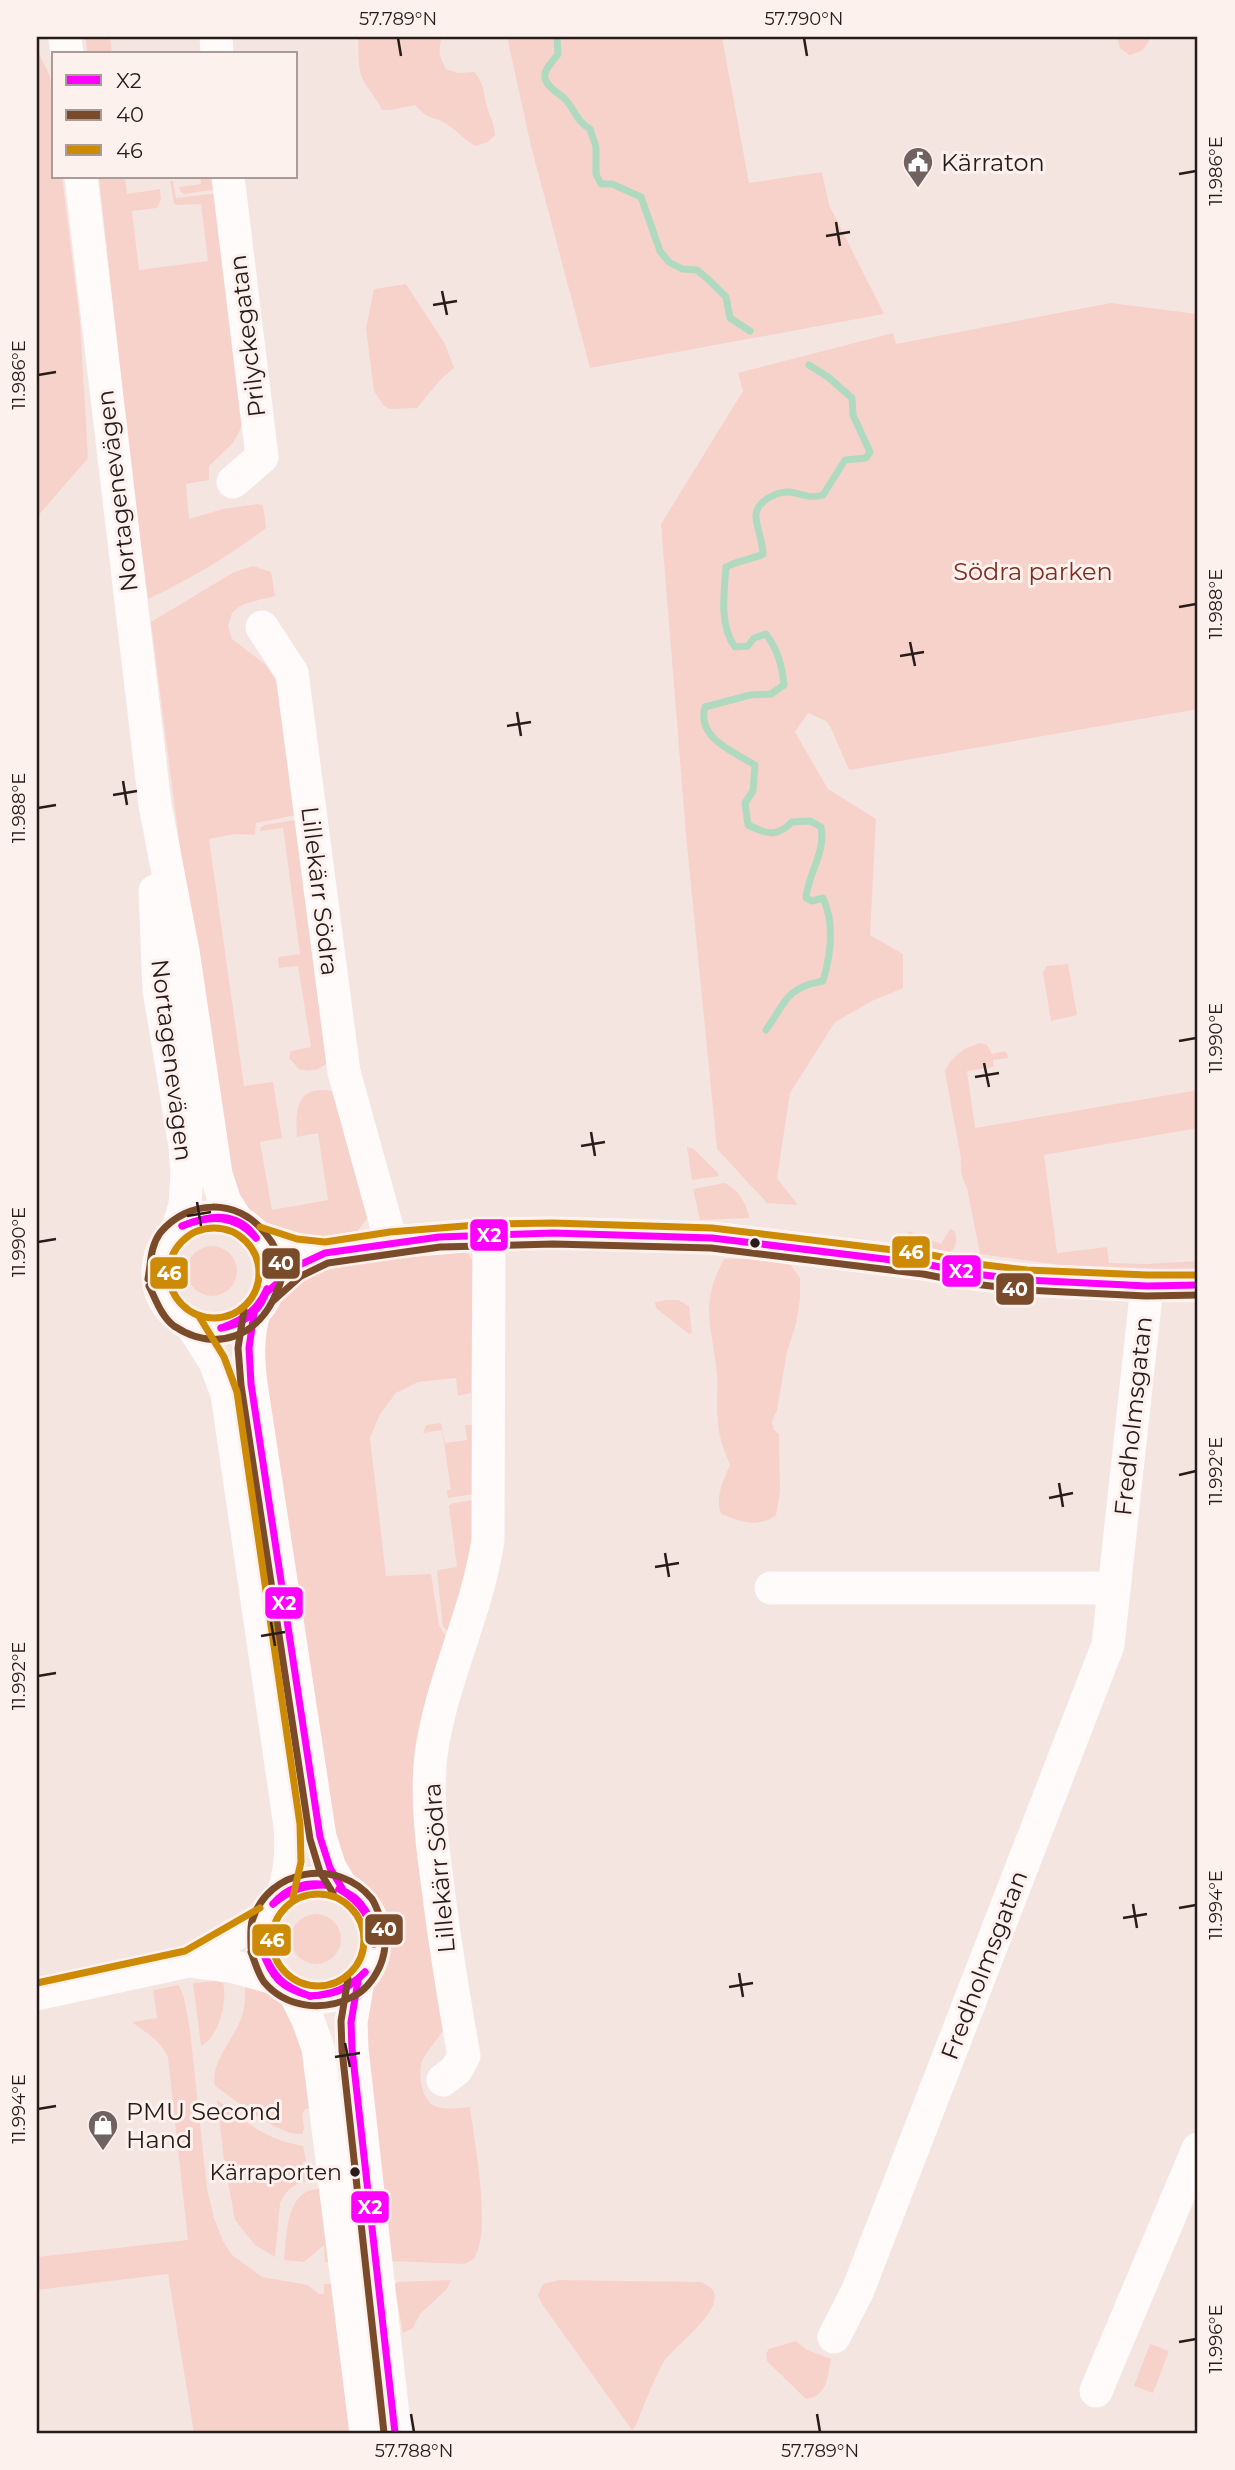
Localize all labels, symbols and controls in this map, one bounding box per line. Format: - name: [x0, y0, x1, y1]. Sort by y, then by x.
- text: 57.789°N: [359, 8, 437, 30]
- text: 57.790°N: [765, 8, 843, 30]
- legend: [52, 52, 298, 178]
- text: X2: [116, 68, 142, 93]
- text: 40: [116, 102, 144, 127]
- text: 11.986°E: [1205, 136, 1227, 206]
- text: 46: [116, 138, 143, 163]
- public building icon: Kärraton: [901, 145, 935, 189]
- place label: Kärraton: [941, 148, 1045, 177]
- street label: Prilyckegatan: [223, 253, 271, 419]
- text: 11.986°E: [8, 340, 30, 410]
- street label: Nortagenevägen: [90, 388, 144, 594]
- park label: Södra parken: [953, 557, 1113, 586]
- text: 11.988°E: [1205, 569, 1227, 639]
- text: 11.988°E: [8, 773, 30, 843]
- street label: Lillekärr Södra: [295, 805, 345, 977]
- street label: Nortagenevägen: [145, 957, 199, 1163]
- text: 11.990°E: [1205, 1003, 1227, 1073]
- text: 11.990°E: [8, 1207, 30, 1277]
- line badge: X2: [469, 1218, 509, 1252]
- text: X2: [477, 1224, 501, 1247]
- line badge: 46: [891, 1235, 931, 1269]
- unlabelled marker: [748, 1236, 762, 1250]
- text: 46: [898, 1241, 924, 1264]
- line badge: 40: [261, 1247, 301, 1280]
- text: 40: [268, 1252, 294, 1275]
- line badge: X2: [941, 1254, 982, 1288]
- line badge: 46: [149, 1256, 189, 1290]
- text: X2: [949, 1260, 973, 1283]
- text: 46: [156, 1262, 182, 1285]
- line badge: 40: [995, 1272, 1035, 1306]
- text: 40: [1002, 1278, 1028, 1301]
- street label: Fredholmsgatan: [1108, 1315, 1158, 1517]
- text: 11.992°E: [1205, 1437, 1227, 1505]
- line badge: X2: [264, 1586, 304, 1620]
- text: X2: [272, 1592, 296, 1615]
- text: 11.992°E: [8, 1642, 30, 1710]
- street label: Lillekärr Södra: [417, 1782, 461, 1954]
- street label: Fredholmsgatan: [935, 1866, 1033, 2064]
- text: 11.994°E: [1205, 1870, 1227, 1940]
- line badge: 40: [364, 1913, 404, 1946]
- text: 40: [371, 1918, 397, 1941]
- line badge: 46: [251, 1923, 292, 1957]
- text: 46: [259, 1929, 285, 1952]
- text: 11.994°E: [8, 2074, 30, 2144]
- place label: PMU Second Hand: [126, 2097, 281, 2154]
- shop icon: PMU Second Hand: [86, 2108, 120, 2152]
- place label: Kärraporten: [210, 2159, 342, 2186]
- marker: Kärraporten: [348, 2165, 362, 2179]
- line badge: X2: [350, 2190, 390, 2224]
- text: X2: [358, 2196, 382, 2219]
- text: 11.996°E: [1205, 2305, 1227, 2373]
- text: 57.788°N: [375, 2440, 453, 2462]
- text: 57.789°N: [781, 2440, 859, 2462]

